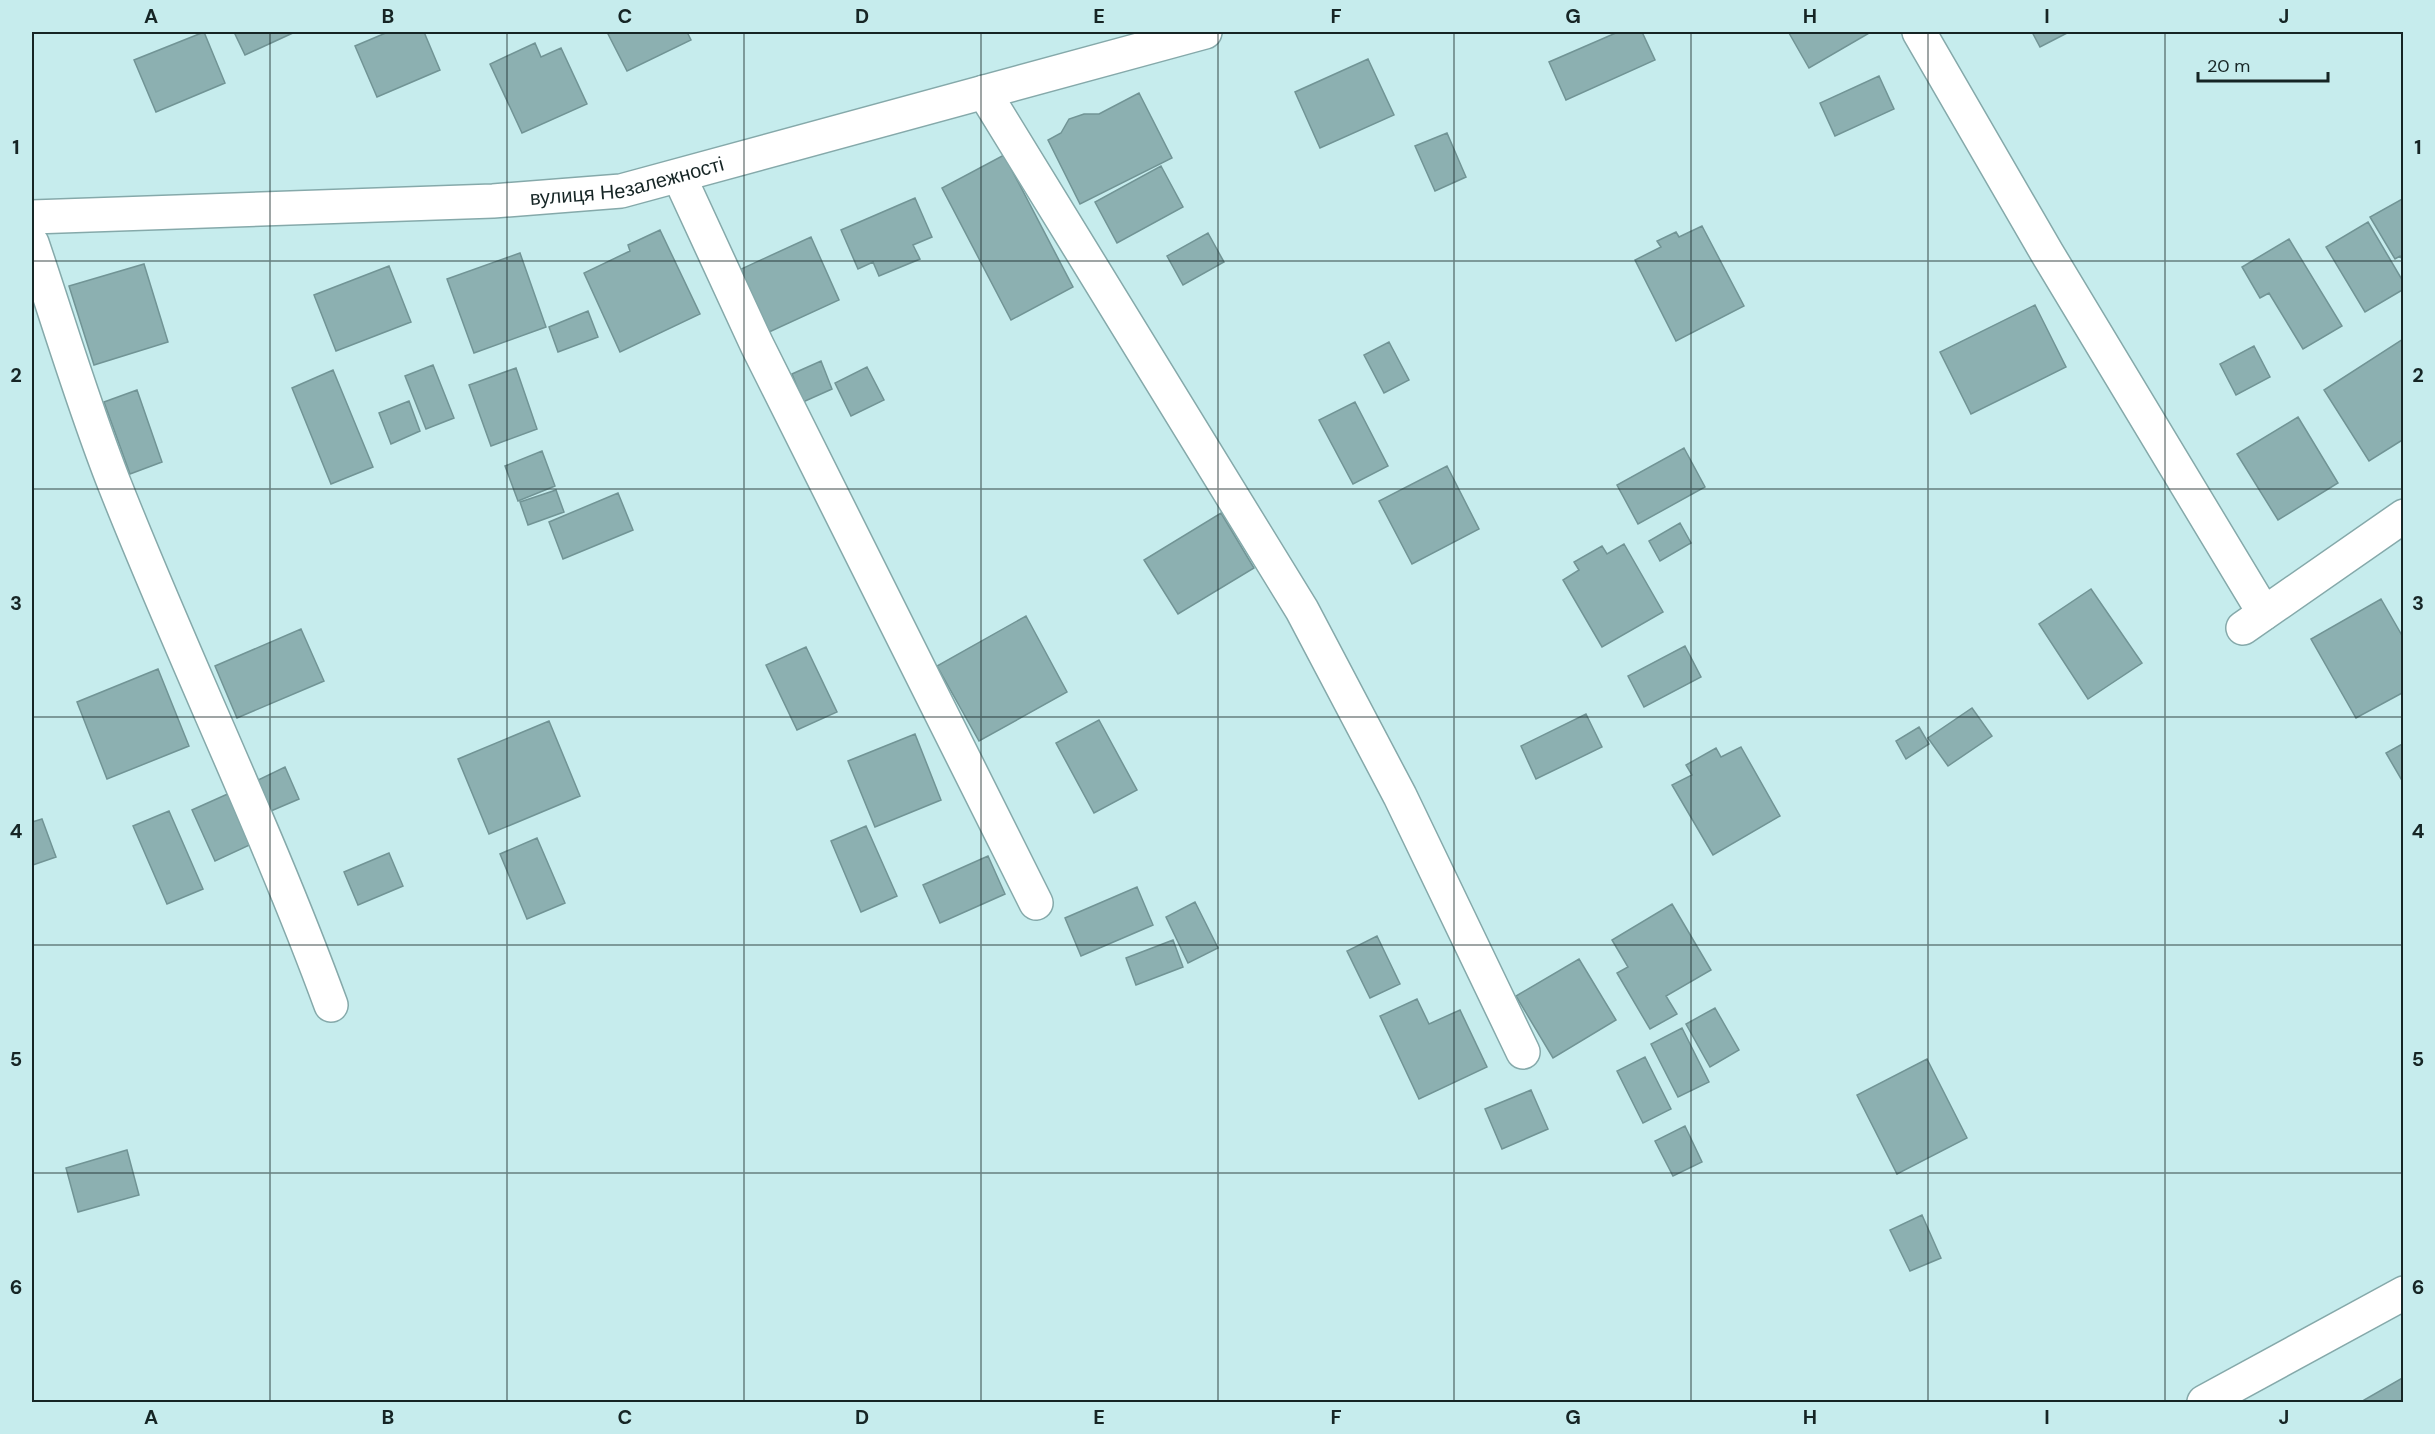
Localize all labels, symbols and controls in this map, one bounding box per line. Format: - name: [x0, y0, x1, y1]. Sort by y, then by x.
- text: A: [144, 3, 158, 29]
- text: B: [382, 3, 394, 29]
- text: C: [618, 3, 632, 29]
- text: D: [855, 3, 869, 29]
- text: E: [1093, 3, 1105, 29]
- text: F: [1330, 3, 1342, 29]
- text: G: [1565, 3, 1581, 29]
- text: H: [1803, 3, 1817, 29]
- text: I: [2044, 3, 2050, 29]
- text: J: [2279, 3, 2289, 29]
- scale bar: [2198, 45, 2328, 83]
- text: 20 m: [2207, 54, 2250, 78]
- text: 1: [12, 134, 20, 160]
- text: 1: [2414, 134, 2422, 160]
- street label: вулиця Незалежності: [529, 151, 727, 211]
- text: 2: [10, 362, 22, 388]
- text: 2: [2412, 362, 2424, 388]
- text: 3: [10, 590, 22, 616]
- text: 3: [2412, 590, 2424, 616]
- text: 4: [10, 818, 23, 844]
- text: 4: [2412, 818, 2425, 844]
- text: 5: [10, 1046, 22, 1072]
- text: 5: [2412, 1046, 2424, 1072]
- text: 6: [10, 1274, 22, 1300]
- text: 6: [2412, 1274, 2424, 1300]
- text: A: [144, 1404, 158, 1430]
- text: B: [382, 1404, 394, 1430]
- text: C: [618, 1404, 632, 1430]
- text: D: [855, 1404, 869, 1430]
- text: E: [1093, 1404, 1105, 1430]
- text: F: [1330, 1404, 1342, 1430]
- text: G: [1565, 1404, 1581, 1430]
- text: H: [1803, 1404, 1817, 1430]
- text: I: [2044, 1404, 2050, 1430]
- text: J: [2279, 1404, 2289, 1430]

